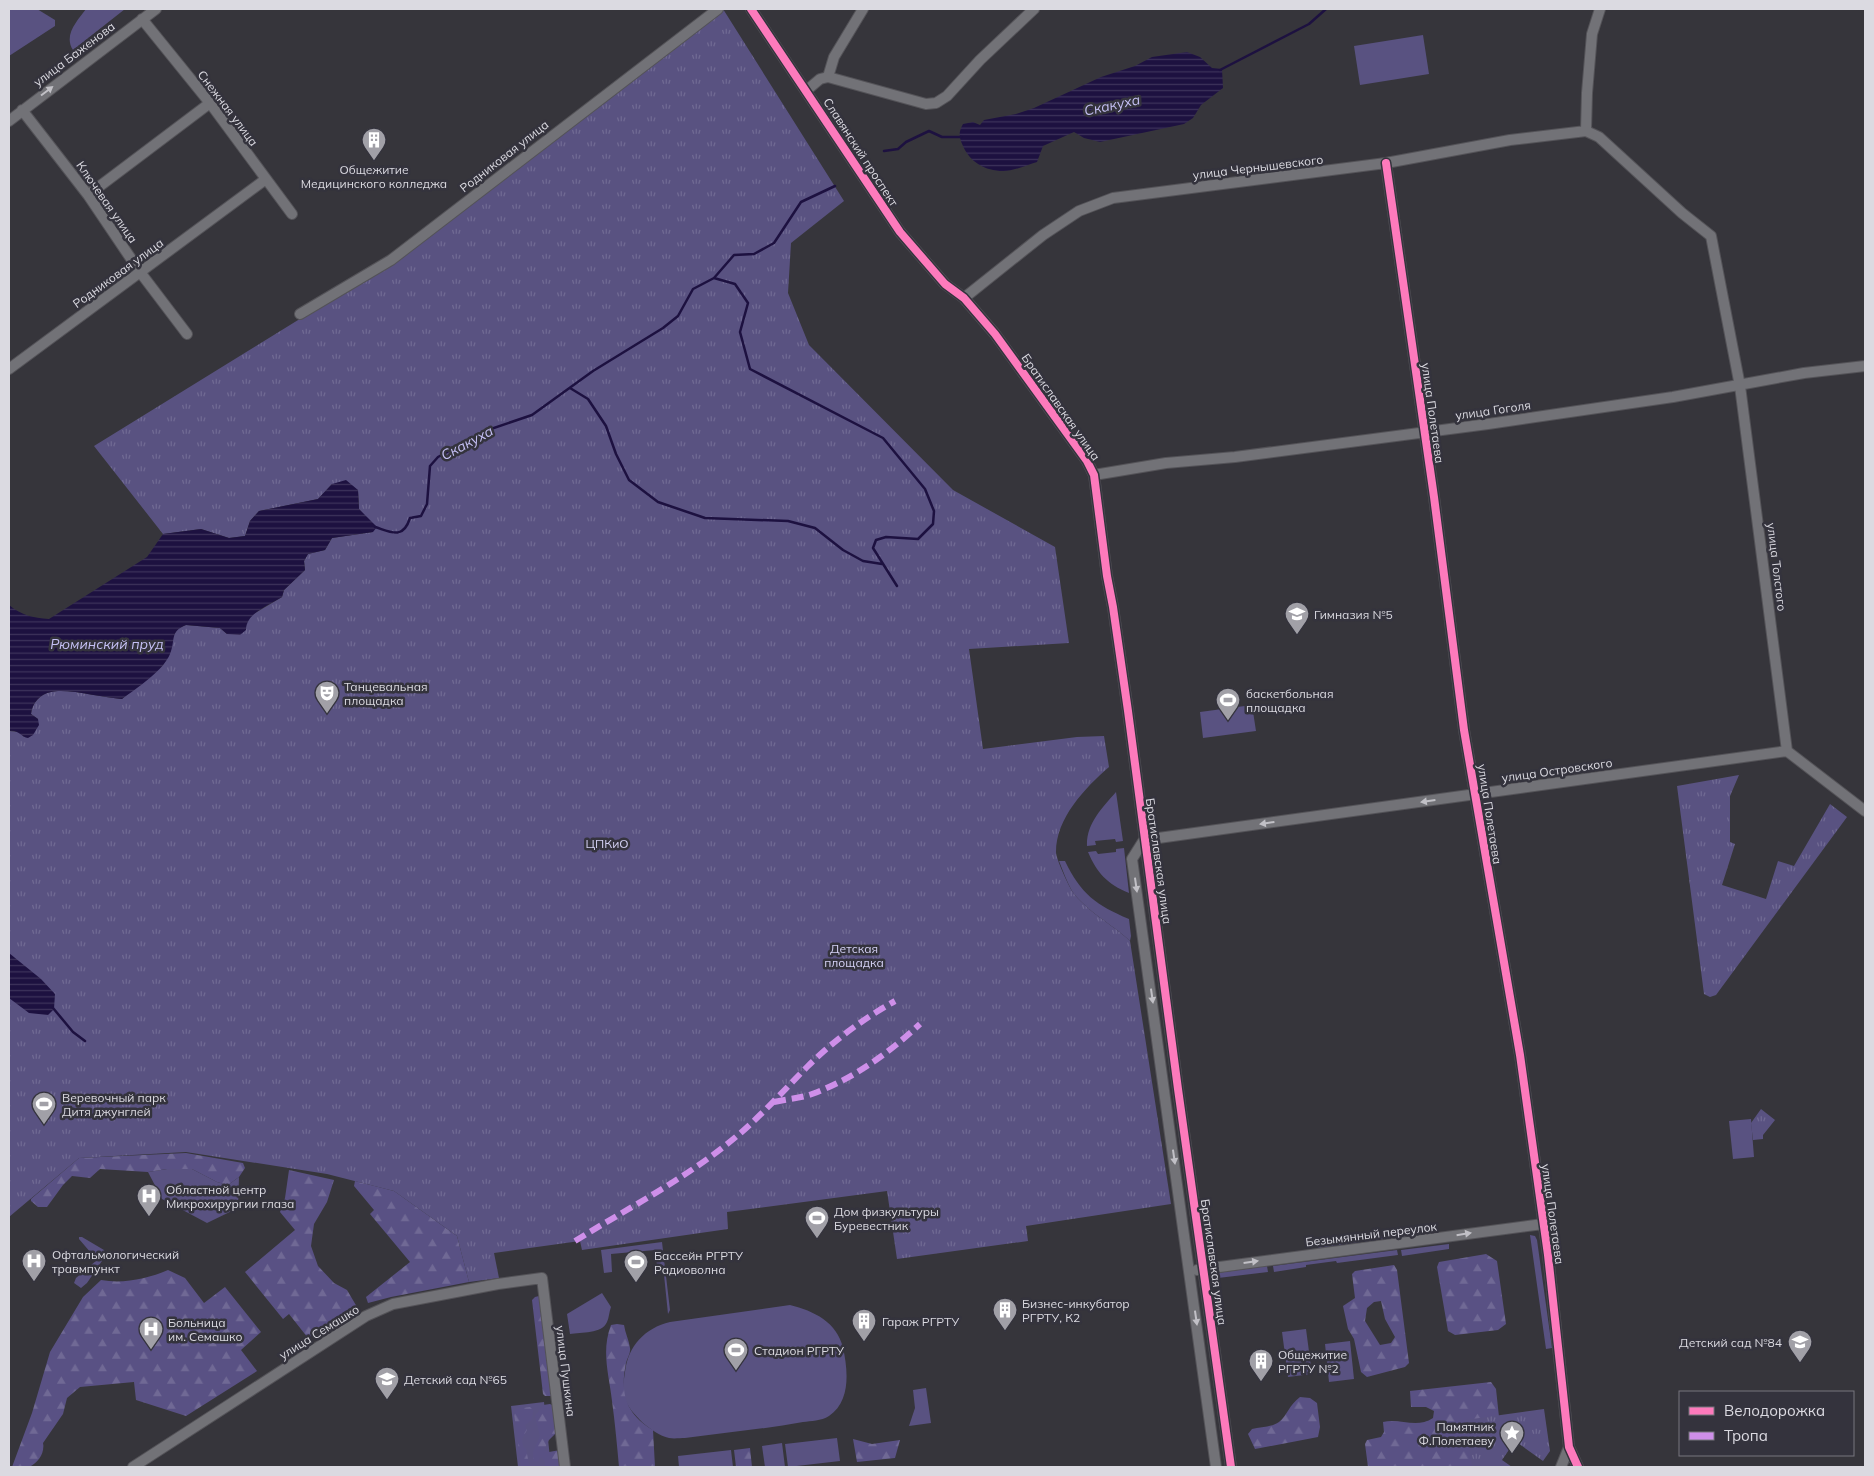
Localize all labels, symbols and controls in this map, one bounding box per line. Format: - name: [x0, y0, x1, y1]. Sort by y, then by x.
- street label: улица Баженова: [30, 19, 118, 89]
- street label: Снежная улица: [195, 67, 261, 149]
- one-way arrow: [40, 85, 53, 96]
- water label: Скакуха: [1082, 90, 1142, 120]
- street label: Славянский проспект: [820, 95, 902, 209]
- street label: Родниковая улица: [457, 117, 551, 195]
- building icon: Общежитие Медицинского колледжа: [361, 127, 387, 161]
- street label: улица Чернышевского: [1192, 152, 1324, 182]
- street label: Ключевая улица: [73, 158, 141, 246]
- place label: Общежитие Медицинского колледжа: [301, 162, 447, 191]
- street label: Родниковая улица: [70, 235, 166, 311]
- street label: Братиславская улица: [1018, 351, 1104, 463]
- street label: улица Полетаева: [1419, 362, 1447, 464]
- street label: улица Гоголя: [1454, 397, 1532, 423]
- water label: Скакуха: [438, 422, 497, 464]
- street label: улица Толстого: [1764, 522, 1790, 612]
- school or university icon: Гимназия №5: [1284, 601, 1310, 635]
- place label: Гимназия №5: [1314, 607, 1393, 622]
- water label: Рюминский пруд: [50, 635, 164, 653]
- place label: Танцевальная площадка: [344, 679, 428, 708]
- theatre icon: Танцевальная площадка: [314, 680, 340, 714]
- place label: баскетбольная площадка: [1246, 686, 1333, 715]
- sports icon: баскетбольная площадка: [1215, 687, 1241, 721]
- street label: улица Островского: [1501, 755, 1613, 785]
- street label: улица Полетаева: [1475, 763, 1505, 865]
- street label: Братиславская улица: [1143, 797, 1175, 925]
- one-way arrow: [1419, 797, 1435, 805]
- one-way arrow: [1259, 820, 1275, 828]
- park label: ЦПКиО: [585, 836, 629, 851]
- one-way arrow: [1132, 878, 1140, 894]
- park label: Детская площадка: [824, 941, 884, 970]
- one-way arrow: [1148, 989, 1156, 1005]
- place label: Веревочный парк Дитя джунглей: [62, 1090, 166, 1119]
- sports icon: Веревочный парк Дитя джунглей: [31, 1091, 57, 1125]
- one-way arrow: [1170, 1150, 1178, 1166]
- street label: улица Полетаева: [1539, 1163, 1567, 1265]
- place label: Областной центр Микрохирургии глаза: [166, 1182, 294, 1211]
- hospital icon: Областной центр Микрохирургии глаза: [136, 1183, 162, 1217]
- street label: Братиславская улица: [1198, 1198, 1230, 1326]
- place label: Дом физкультуры Буревестник: [834, 1204, 939, 1233]
- sports icon: Дом физкультуры Буревестник: [804, 1205, 830, 1239]
- street label: Безымянный переулок: [1304, 1218, 1438, 1250]
- one-way arrow: [1457, 1230, 1473, 1238]
- place label: Офтальмологический травмпункт: [52, 1247, 179, 1276]
- hospital icon: Офтальмологический травмпункт: [21, 1248, 47, 1282]
- place label: Бассейн РГРТУ Радиоволна: [654, 1248, 743, 1277]
- sports icon: Бассейн РГРТУ Радиоволна: [623, 1249, 649, 1283]
- one-way arrow: [1243, 1258, 1259, 1266]
- place label: Бизнес-инкубатор РГРТУ, К2: [1022, 1296, 1130, 1325]
- building icon: Бизнес-инкубатор РГРТУ, К2: [992, 1297, 1018, 1331]
- street label: улица Семашко: [276, 1301, 362, 1363]
- building icon: Гараж РГРТУ: [851, 1308, 877, 1342]
- one-way arrow: [1192, 1311, 1200, 1327]
- place label: Гараж РГРТУ: [882, 1314, 959, 1329]
- place label: Больница им. Семашко: [168, 1315, 242, 1344]
- hospital icon: Больница им. Семашко: [138, 1316, 164, 1350]
- street label: улица Пушкина: [553, 1325, 579, 1417]
- school or university icon: Детский сад №84: [1787, 1329, 1813, 1363]
- place label: Детский сад №84: [1679, 1335, 1782, 1350]
- sports icon: Стадион РГРТУ: [723, 1337, 749, 1371]
- place label: Стадион РГРТУ: [754, 1343, 844, 1358]
- place label: Общежитие РГРТУ №2: [1278, 1347, 1347, 1376]
- building icon: Общежитие РГРТУ №2: [1248, 1348, 1274, 1382]
- school or university icon: Детский сад №65: [374, 1366, 400, 1400]
- place label: Детский сад №65: [404, 1372, 507, 1387]
- legend: [1679, 1391, 1854, 1456]
- text: Велодорожка: [1724, 1401, 1825, 1420]
- place label: Памятник Ф.Полетаеву: [1419, 1419, 1495, 1448]
- place icon: Памятник Ф.Полетаеву: [1499, 1420, 1525, 1454]
- text: Тропа: [1724, 1426, 1768, 1445]

